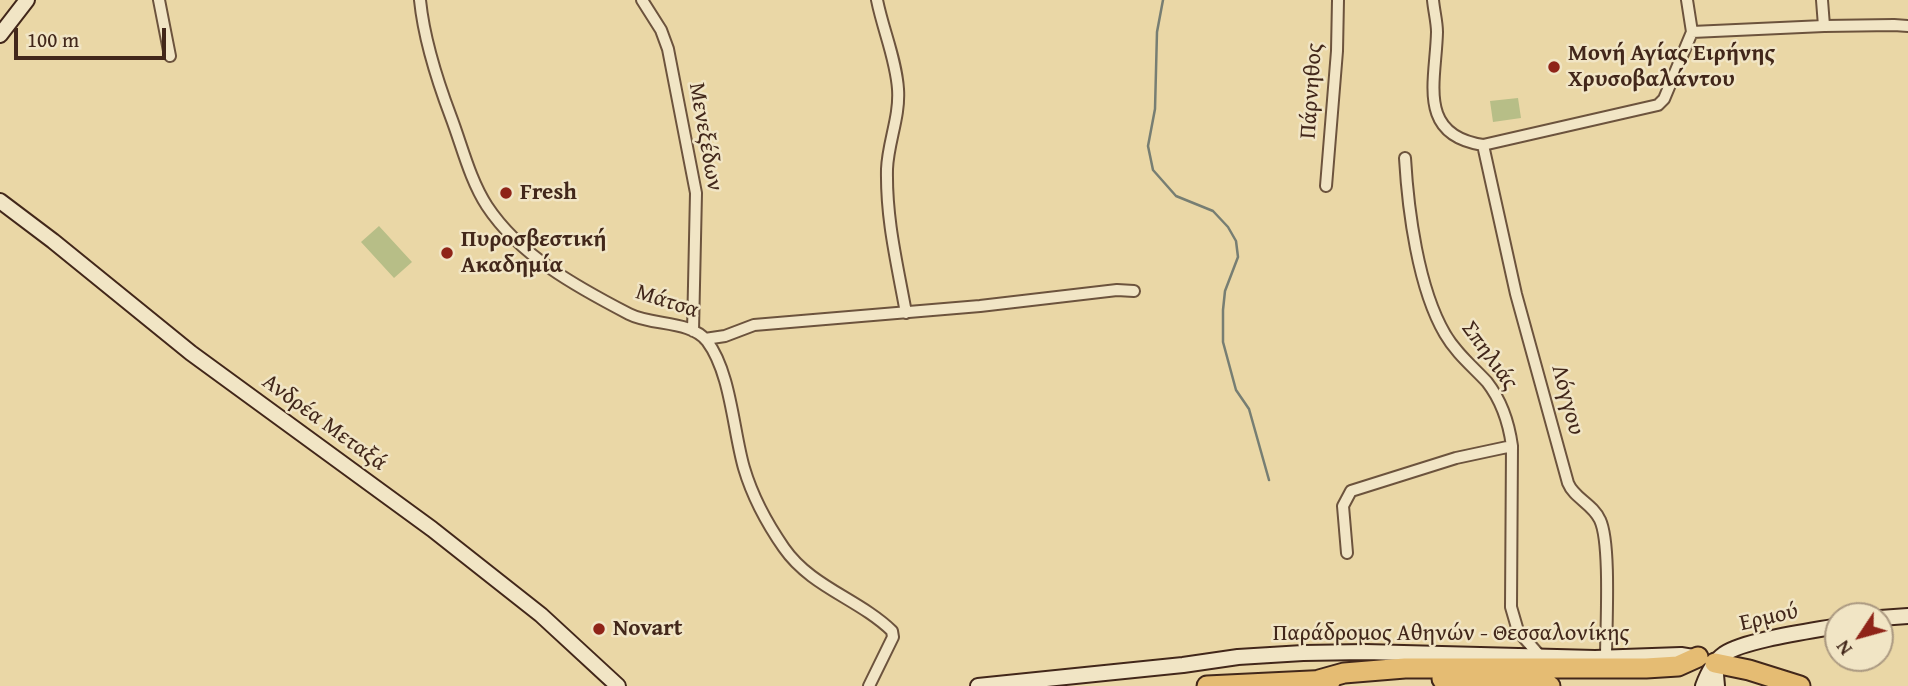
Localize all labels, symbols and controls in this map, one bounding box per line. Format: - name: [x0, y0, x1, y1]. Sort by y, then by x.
- scale bar: [18, 14, 170, 58]
- text: 100 m: [27, 24, 79, 55]
- place label: Μονή Αγίας Ειρήνης Χρυσοβαλάντου: [1568, 40, 1775, 94]
- street label: Πάρνηθος: [1295, 42, 1329, 140]
- marker: Μονή Αγίας Ειρήνης Χρυσοβαλάντου: [1546, 59, 1562, 75]
- street label: Μενεξέδων: [682, 81, 728, 193]
- place label: Fresh: [520, 179, 577, 207]
- marker: Fresh: [498, 185, 514, 201]
- place label: Πυροσβεστική Ακαδημία: [461, 226, 606, 280]
- marker: Πυροσβεστική Ακαδημία: [439, 245, 455, 261]
- street label: Μάτσα: [632, 279, 702, 325]
- street label: Σπηλιάς: [1455, 316, 1523, 396]
- street label: Λόγγου: [1544, 362, 1590, 438]
- street label: Ανδρέα Μεταξά: [256, 368, 392, 478]
- street label: Ερμού: [1737, 598, 1801, 638]
- north arrow: [1824, 602, 1894, 672]
- place label: Novart: [613, 615, 683, 643]
- street label: Παράδρομος Αθηνών - Θεσσαλονίκης: [1273, 620, 1629, 648]
- marker: Novart: [591, 621, 607, 637]
- text: N: [1829, 635, 1859, 662]

